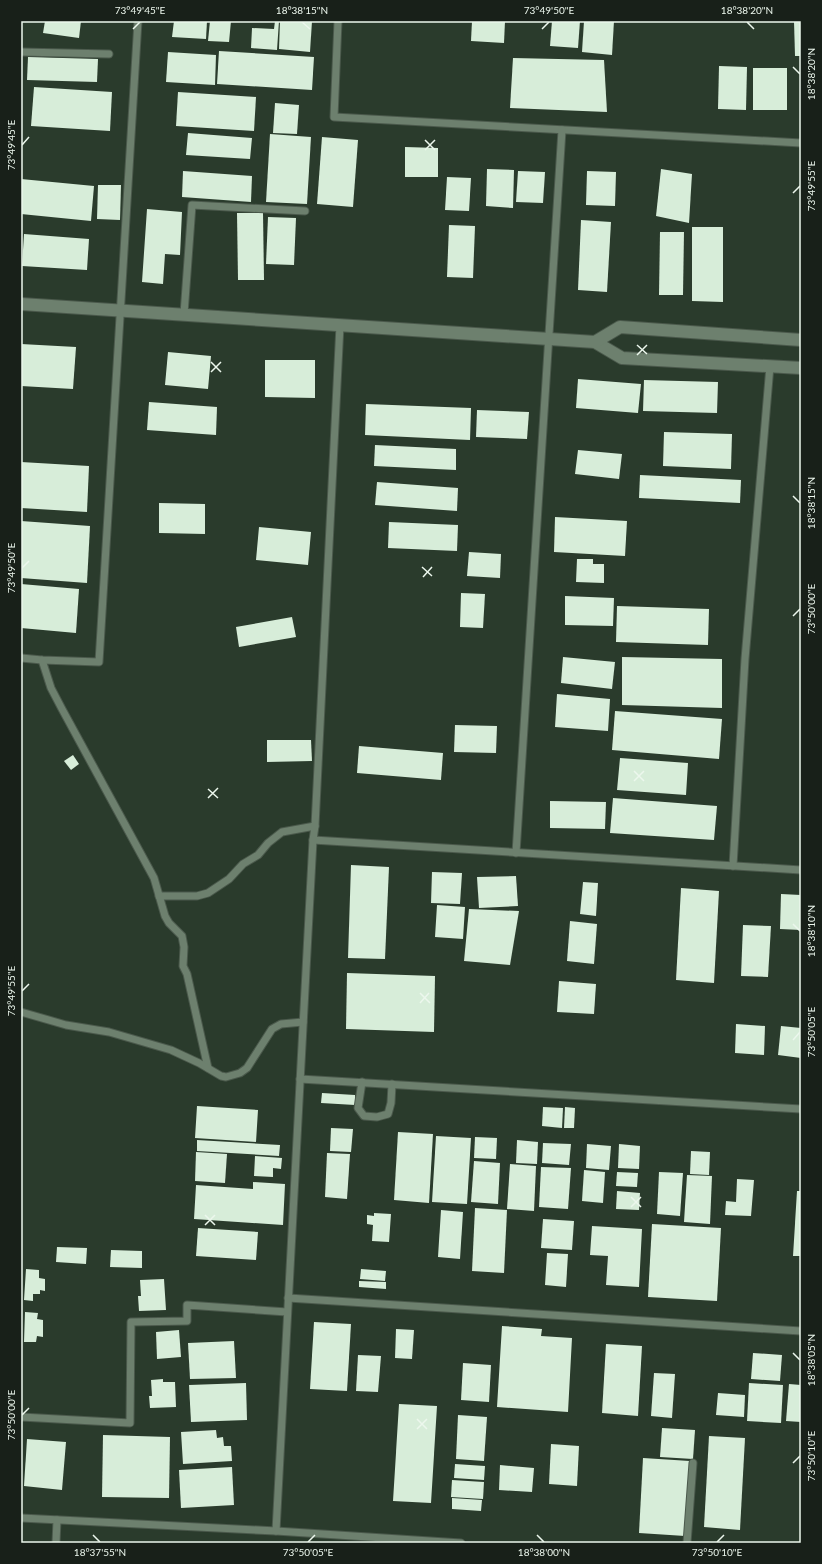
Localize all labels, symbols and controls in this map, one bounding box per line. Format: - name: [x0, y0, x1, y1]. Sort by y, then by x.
- text: 73°49'45"E: [115, 4, 165, 16]
- text: 18°38'15"N: [276, 4, 328, 16]
- text: 73°49'50"E: [524, 4, 574, 16]
- text: 18°38'20"N: [721, 4, 773, 16]
- text: 18°38'20"N: [805, 48, 817, 100]
- text: 73°49'45"E: [5, 120, 17, 170]
- text: 73°49'55"E: [805, 161, 817, 211]
- text: 18°38'15"N: [805, 477, 817, 529]
- text: 73°49'50"E: [5, 543, 17, 593]
- text: 73°50'00"E: [805, 584, 817, 634]
- text: 18°38'10"N: [805, 905, 817, 957]
- text: 73°49'55"E: [5, 966, 17, 1016]
- text: 73°50'05"E: [805, 1007, 817, 1057]
- text: 18°38'05"N: [805, 1334, 817, 1386]
- text: 73°50'00"E: [5, 1390, 17, 1440]
- text: 73°50'10"E: [805, 1431, 817, 1481]
- text: 18°37'55"N: [74, 1546, 126, 1558]
- text: 73°50'05"E: [283, 1546, 333, 1558]
- text: 18°38'00"N: [518, 1546, 570, 1558]
- text: 73°50'10"E: [692, 1546, 742, 1558]

